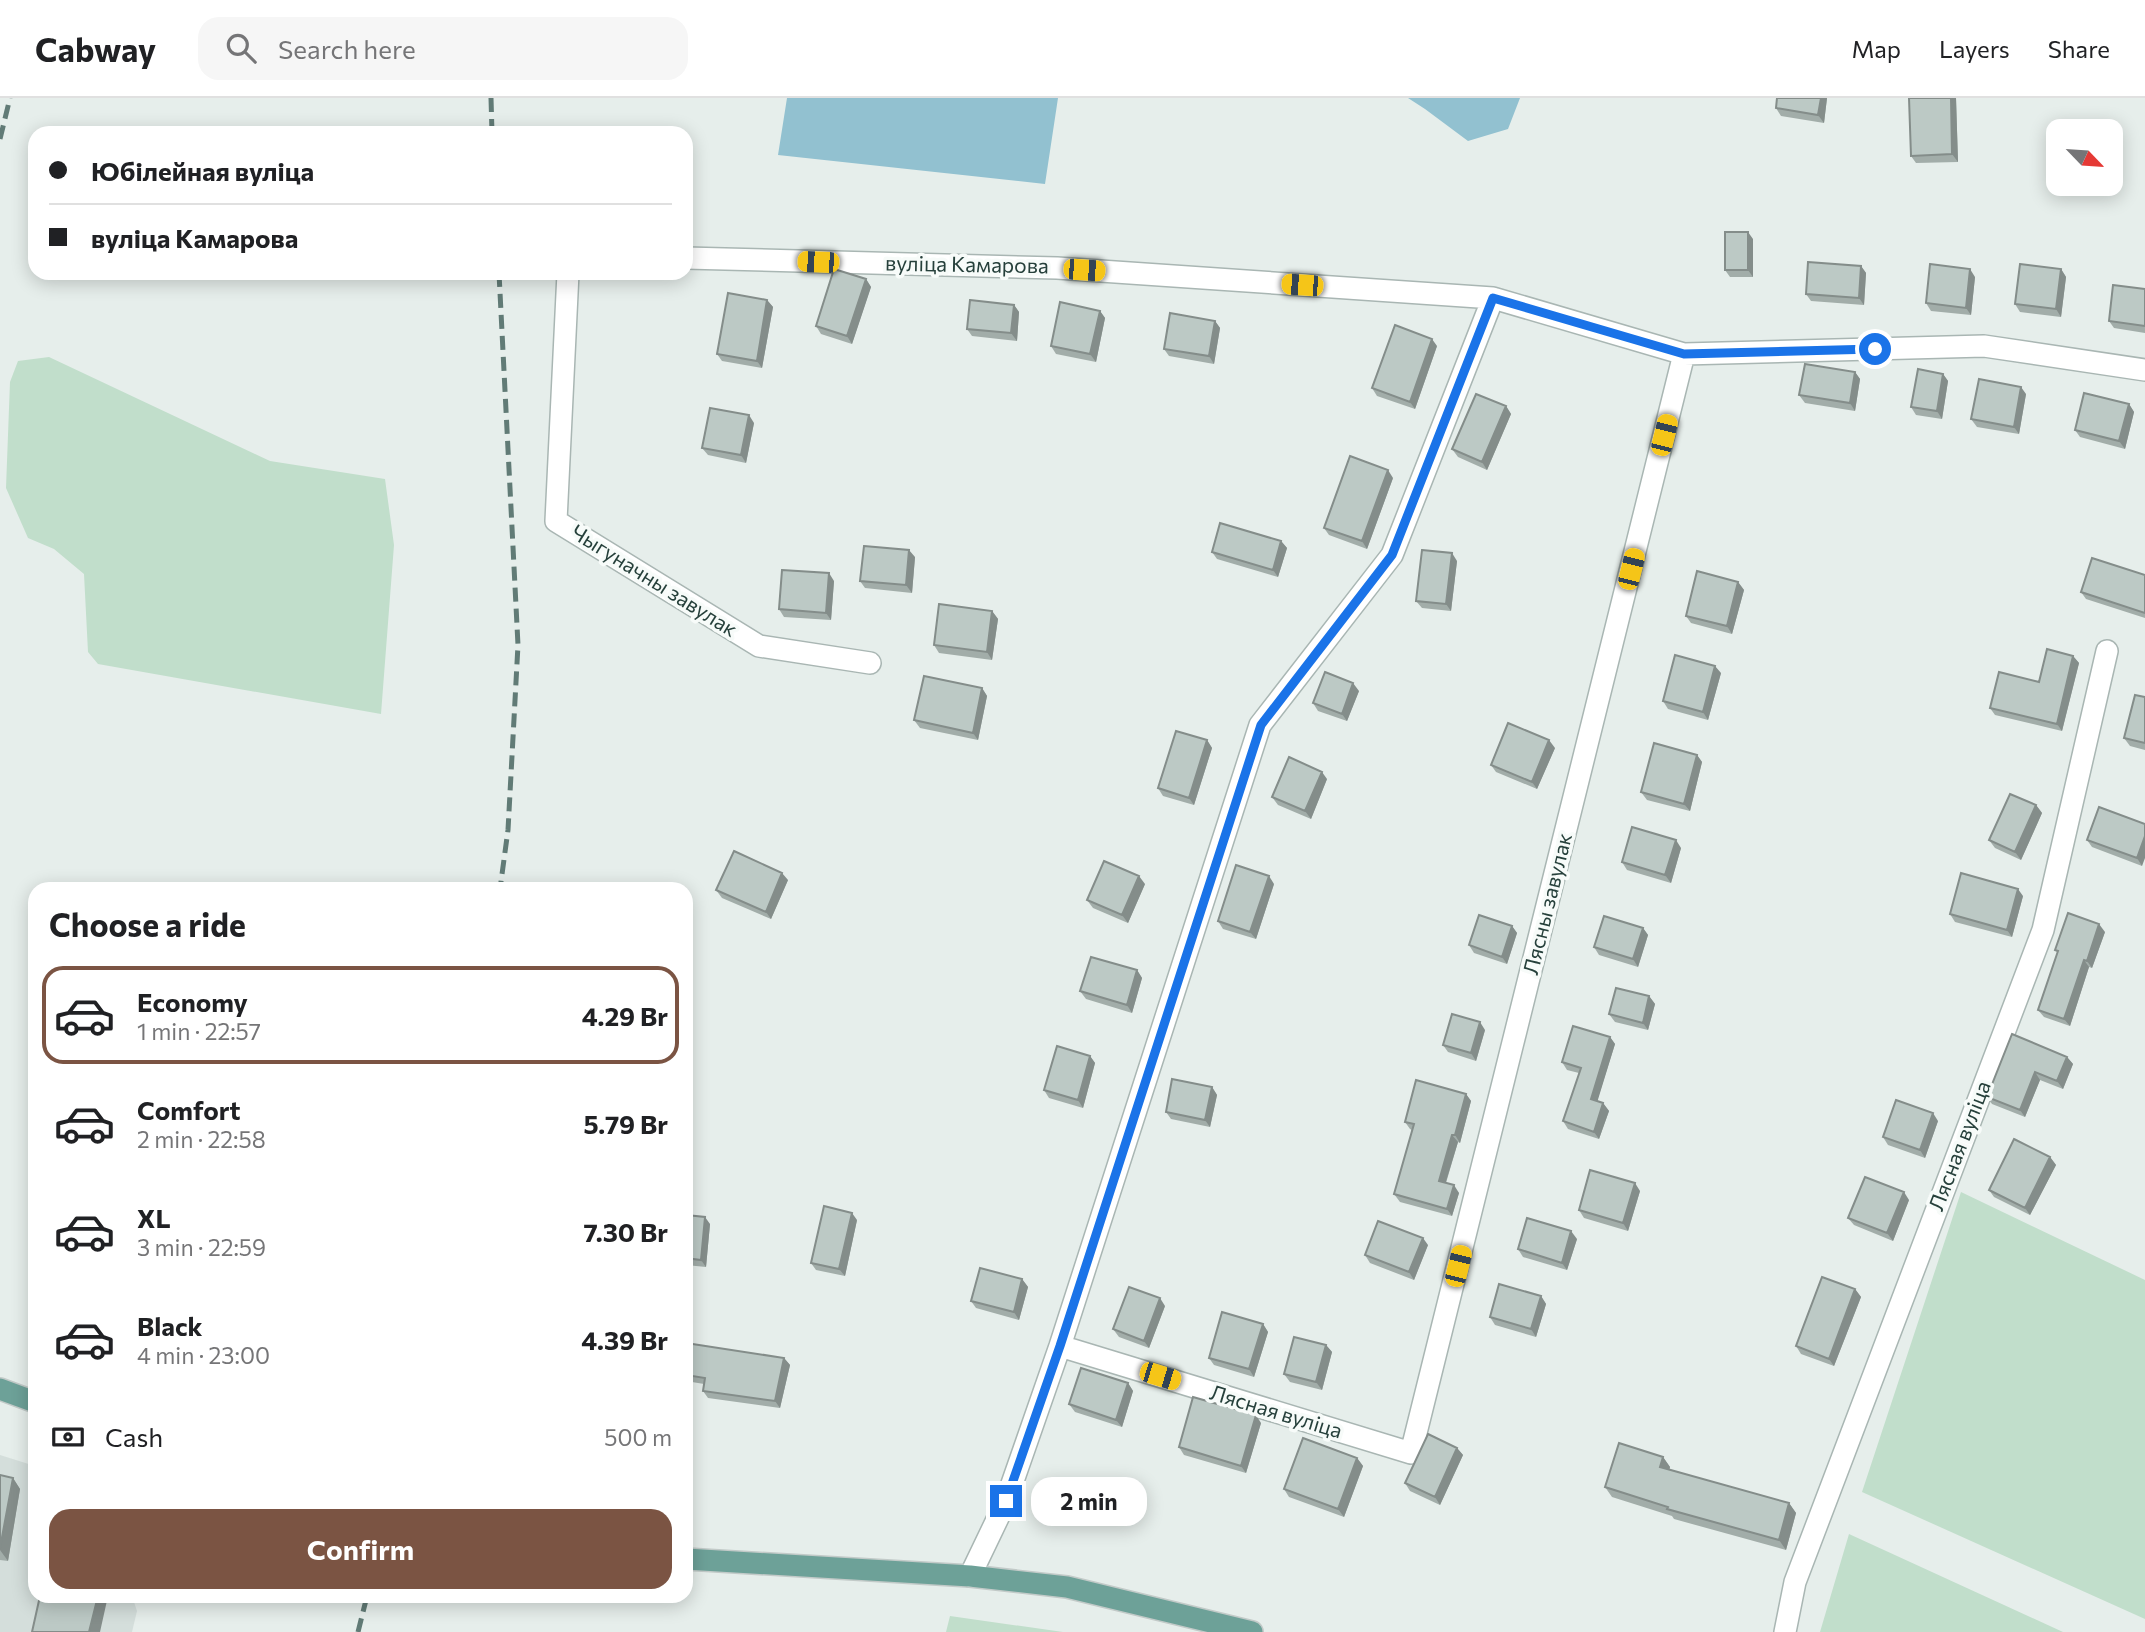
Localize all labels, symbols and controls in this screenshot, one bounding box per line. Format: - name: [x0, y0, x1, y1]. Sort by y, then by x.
- search box: [198, 17, 688, 80]
- text: Cabway: [35, 28, 156, 69]
- icon: search: [222, 29, 260, 67]
- text: Search here: [278, 33, 416, 64]
- text: Map: [1852, 34, 1901, 63]
- text: Layers: [1939, 34, 2010, 63]
- text: Share: [2048, 34, 2110, 63]
- north arrow: [2046, 119, 2123, 196]
- map controls: [2046, 119, 2123, 196]
- text: Юбілейная вуліца: [91, 155, 314, 186]
- text: вуліца Камарова: [91, 222, 298, 253]
- street label: вуліца Камарова: [885, 250, 1049, 277]
- car: [797, 251, 840, 273]
- car: [1063, 258, 1106, 282]
- car: [1281, 273, 1324, 297]
- route start: [1859, 333, 1891, 365]
- car: [1649, 412, 1680, 458]
- street label: Чыгуначны завулак: [567, 518, 743, 641]
- car: [1616, 546, 1647, 592]
- street label: Лясны завулак: [1517, 830, 1576, 977]
- text: Choose a ride: [49, 904, 246, 944]
- icon: car: [53, 984, 116, 1047]
- text: Economy: [137, 986, 248, 1017]
- text: 4.29 Br: [582, 1000, 668, 1031]
- text: 1 min · 22:57: [137, 1017, 261, 1045]
- street label: Лясная вуліца: [1922, 1077, 1995, 1214]
- icon: car: [53, 1092, 116, 1155]
- text: Comfort: [137, 1094, 240, 1125]
- text: 5.79 Br: [584, 1108, 668, 1139]
- text: 2 min · 22:58: [137, 1125, 266, 1153]
- icon: car: [53, 1200, 116, 1263]
- text: XL: [137, 1202, 171, 1233]
- text: 7.30 Br: [584, 1216, 668, 1247]
- text: 3 min · 22:59: [137, 1233, 266, 1261]
- car: [1443, 1243, 1474, 1289]
- icon: car: [53, 1308, 116, 1371]
- text: Black: [137, 1310, 203, 1341]
- text: 4.39 Br: [581, 1324, 668, 1355]
- text: 4 min · 23:00: [137, 1341, 270, 1369]
- car: [1137, 1360, 1184, 1392]
- street label: Лясная вуліца: [1207, 1379, 1346, 1443]
- icon: cash: [49, 1418, 87, 1456]
- text: Cash: [105, 1421, 163, 1452]
- text: 500 m: [604, 1423, 672, 1451]
- callout: 2 min: [1030, 1476, 1146, 1526]
- route end: [990, 1485, 1022, 1517]
- text: 2 min: [1060, 1487, 1118, 1515]
- button: Confirm: [49, 1509, 672, 1589]

